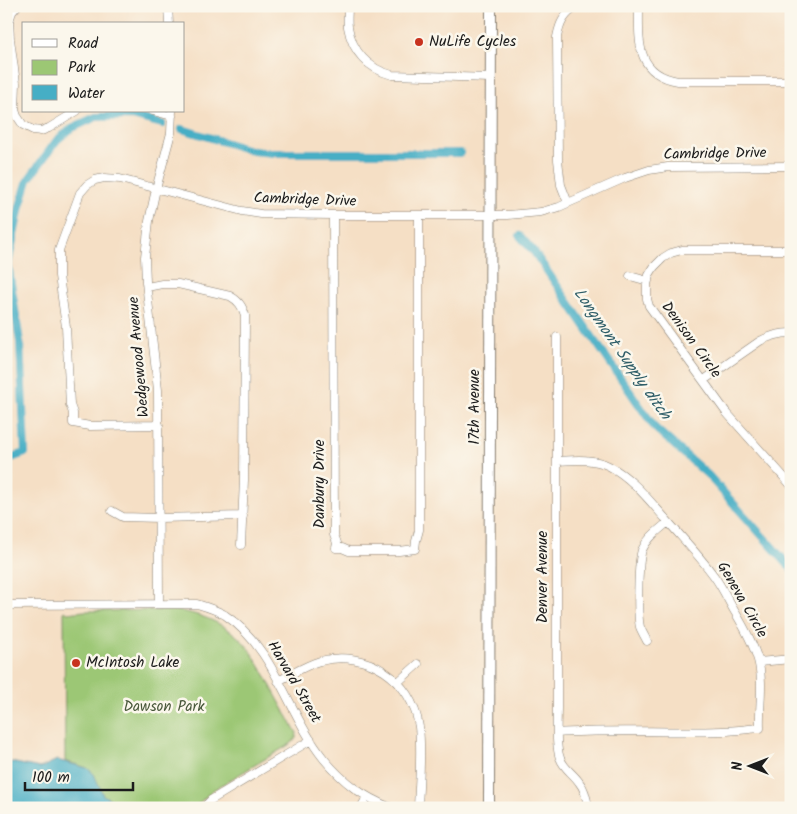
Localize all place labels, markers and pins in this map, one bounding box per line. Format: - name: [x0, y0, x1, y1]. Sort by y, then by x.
- place label: NuLife Cycles: [429, 30, 517, 54]
- marker: NuLife Cycles: [413, 36, 425, 48]
- place label: McIntosh Lake: [86, 651, 179, 675]
- marker: McIntosh Lake: [70, 657, 82, 669]

